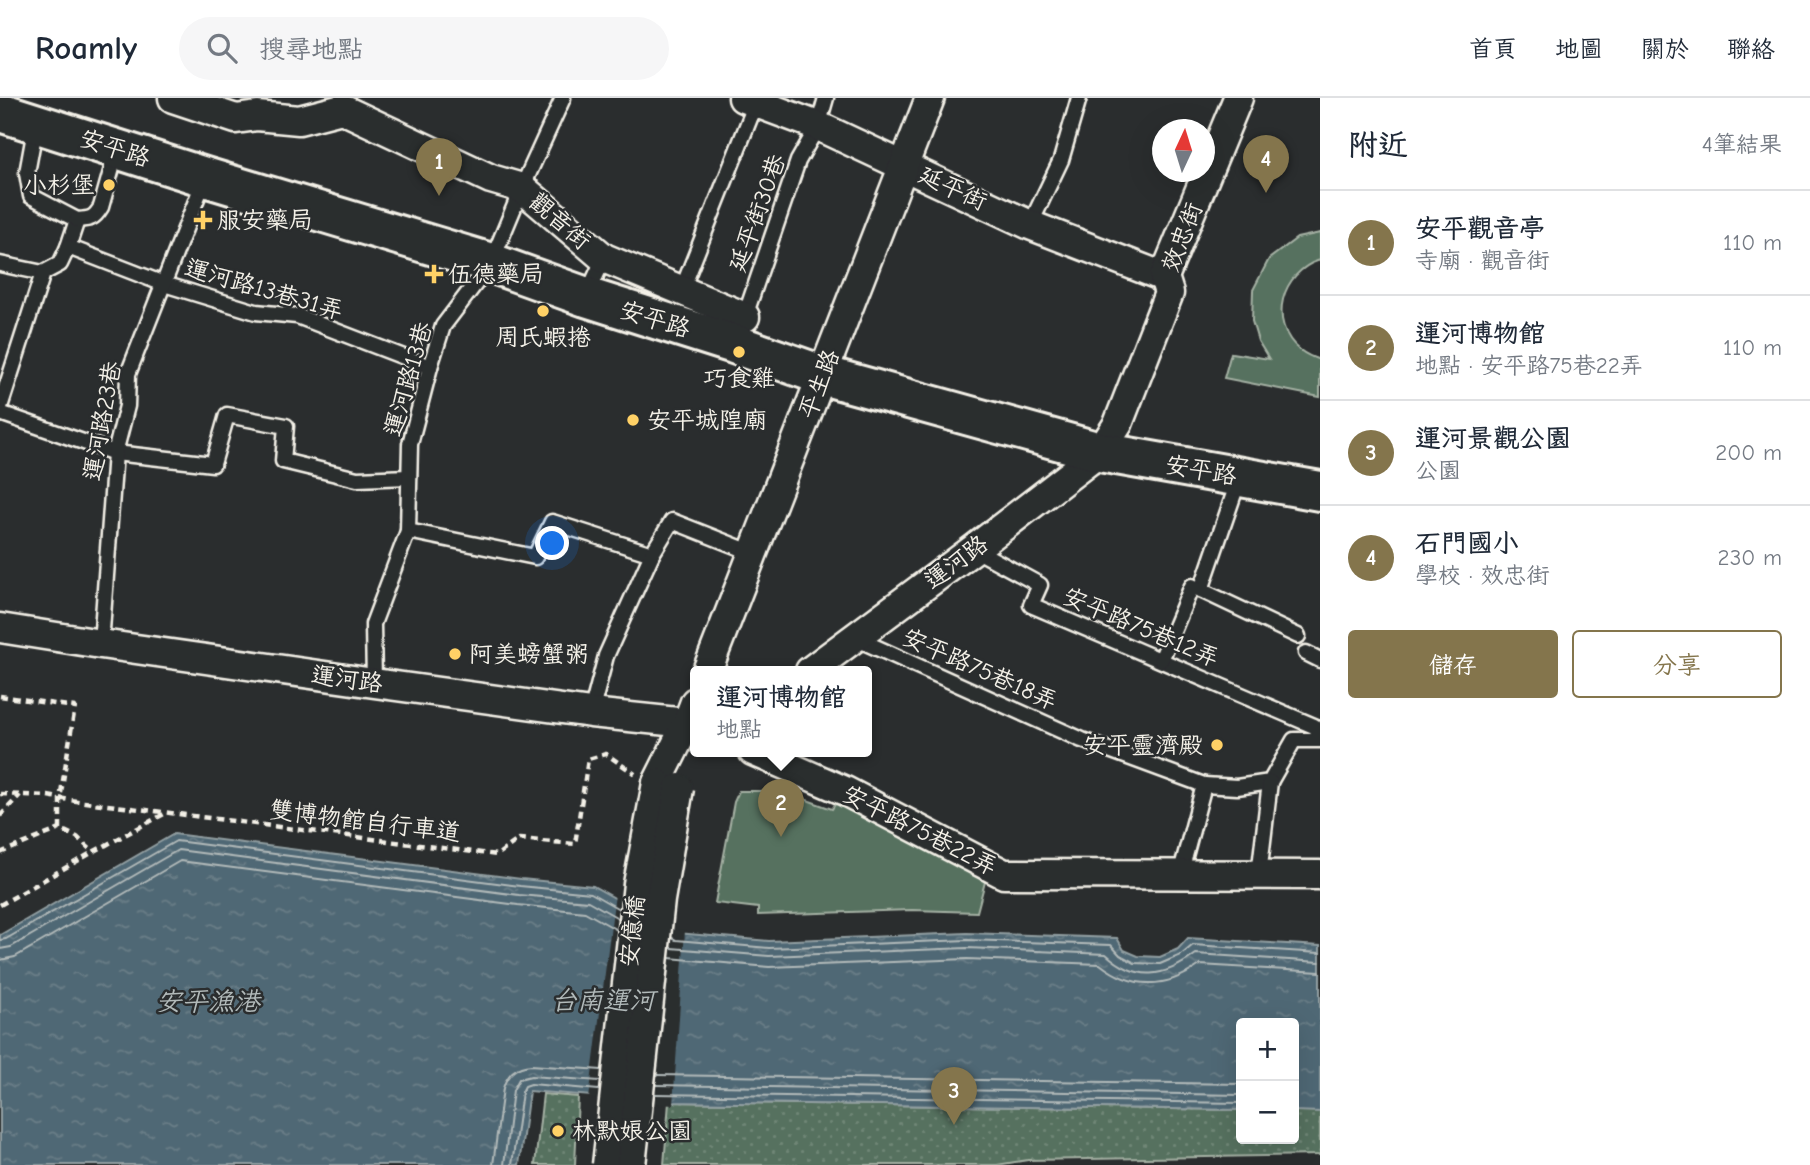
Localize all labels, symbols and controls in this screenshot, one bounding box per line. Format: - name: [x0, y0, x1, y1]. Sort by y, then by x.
- search box: [179, 17, 669, 80]
- text: Roamly: [35, 29, 137, 67]
- icon: search: [203, 29, 241, 67]
- text: 搜尋地點: [259, 35, 363, 65]
- text: 首頁: [1469, 35, 1517, 63]
- text: 地圖: [1555, 35, 1603, 63]
- text: 關於: [1641, 35, 1689, 63]
- text: 聯絡: [1727, 35, 1775, 63]
- north arrow: [1152, 119, 1215, 182]
- street label: 安平路: [76, 124, 154, 172]
- text: 附近: [1348, 128, 1408, 163]
- text: 4筆結果: [1702, 131, 1782, 158]
- pin: 4: [1243, 135, 1289, 193]
- pin: 1: [416, 138, 462, 196]
- street label: 延平街30巷: [723, 151, 791, 275]
- street label: 延平街: [914, 160, 992, 216]
- place label: 小杉堡: [23, 171, 95, 199]
- marker: 小杉堡: [101, 177, 117, 193]
- street label: 觀音街: [524, 187, 596, 255]
- street label: 效忠街: [1156, 198, 1208, 276]
- place label: 服安藥局: [217, 206, 313, 234]
- marker: 服安藥局: [195, 212, 211, 228]
- text: 安平觀音亭: [1415, 214, 1545, 244]
- text: 1: [1366, 229, 1376, 256]
- text: 110 m: [1723, 229, 1782, 256]
- text: 寺廟 · 觀音街: [1415, 247, 1549, 274]
- street label: 運河路13巷31弄: [182, 253, 346, 325]
- place label: 伍德藥局: [448, 260, 544, 288]
- marker: 伍德藥局: [426, 266, 442, 282]
- street label: 安平路: [616, 295, 694, 343]
- marker: 周氏蝦捲: [535, 303, 551, 319]
- street label: 運河路13巷: [378, 319, 438, 439]
- text: 運河博物館: [1415, 319, 1545, 349]
- place label: 周氏蝦捲: [495, 323, 591, 351]
- text: 2: [1365, 334, 1377, 361]
- text: 110 m: [1723, 334, 1782, 361]
- marker: 巧食雞: [731, 344, 747, 360]
- street label: 平生路: [793, 345, 845, 423]
- text: 地點 · 安平路75巷22弄: [1415, 352, 1643, 379]
- street label: 運河路23巷: [78, 359, 126, 483]
- place label: 巧食雞: [703, 364, 775, 392]
- place label: 安平城隍廟: [647, 406, 767, 434]
- marker: 安平城隍廟: [625, 412, 641, 428]
- text: 運河景觀公園: [1415, 424, 1571, 454]
- text: 3: [1365, 439, 1377, 466]
- text: 200 m: [1715, 439, 1782, 466]
- street label: 安平路: [1163, 450, 1239, 490]
- text: 公園: [1415, 457, 1461, 484]
- your location: [535, 526, 569, 560]
- street label: 運河路: [919, 529, 993, 595]
- text: 石門國小: [1415, 529, 1519, 559]
- text: 4: [1366, 544, 1376, 571]
- text: 230 m: [1718, 544, 1782, 571]
- text: 學校 · 效忠街: [1415, 562, 1549, 589]
- street label: 安平路75巷12弄: [1059, 582, 1223, 672]
- street label: 安平路75巷18弄: [898, 622, 1062, 716]
- button: 儲存: [1348, 630, 1558, 698]
- button: 分享: [1572, 630, 1782, 698]
- place label: 阿美螃蟹粥: [469, 640, 589, 668]
- marker: 阿美螃蟹粥: [447, 646, 463, 662]
- street label: 運河路: [309, 660, 385, 698]
- popup: [690, 666, 872, 757]
- text: 運河博物館: [716, 683, 846, 713]
- text: 地點: [716, 716, 762, 743]
- place label: 安平靈濟殿: [1083, 731, 1203, 759]
- marker: 安平靈濟殿: [1209, 737, 1225, 753]
- pin: 2: [758, 779, 804, 837]
- street label: 安平路75巷22弄: [838, 779, 1002, 881]
- street label: 雙博物館自行車道: [268, 795, 462, 847]
- street label: 安億橋: [614, 894, 650, 968]
- water label: 台南運河: [551, 986, 659, 1016]
- water label: 安平漁港: [156, 987, 263, 1017]
- map controls: [1236, 1018, 1299, 1144]
- button: +: [1236, 1018, 1299, 1081]
- pin: 3: [931, 1067, 977, 1125]
- button: −: [1236, 1081, 1299, 1144]
- place label: 林默娘公園: [572, 1117, 692, 1145]
- marker: 林默娘公園: [550, 1123, 566, 1139]

